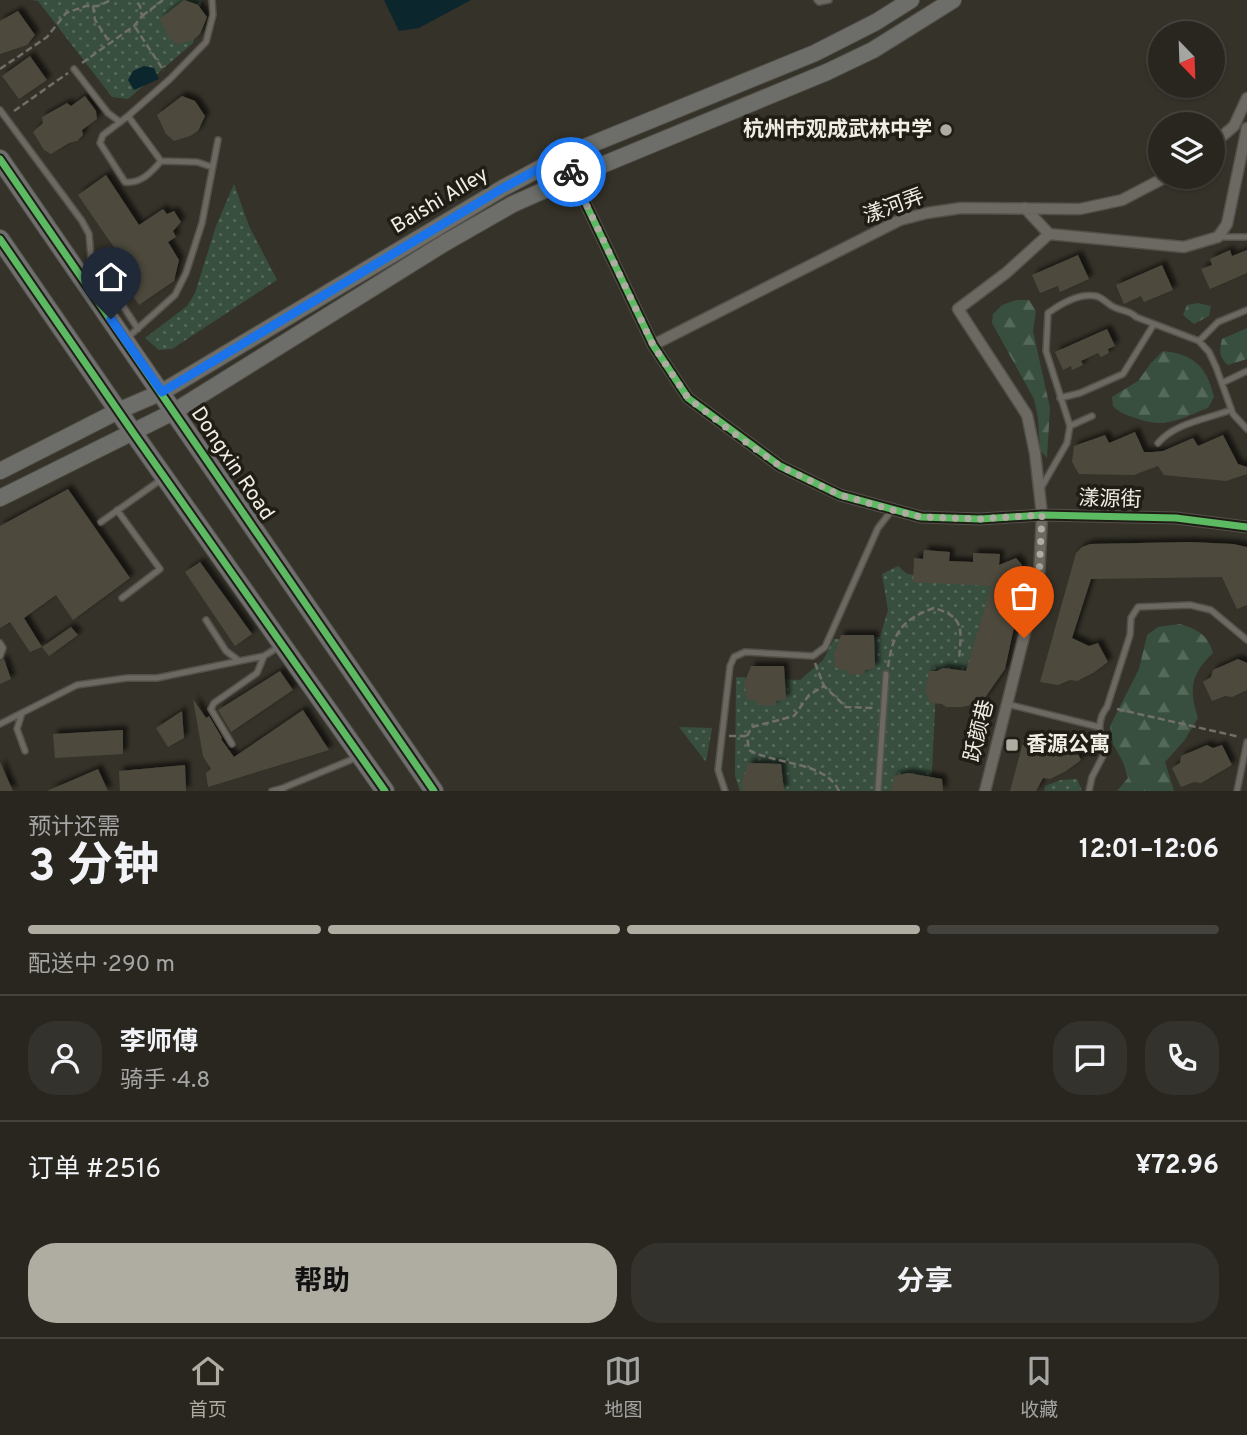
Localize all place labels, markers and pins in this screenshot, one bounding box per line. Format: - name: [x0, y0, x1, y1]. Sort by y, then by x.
- place label: 杭州市观成武林中学: [743, 117, 932, 144]
- marker: 杭州市观成武林中学: [938, 122, 954, 138]
- pin: [81, 247, 141, 319]
- pin: [994, 566, 1054, 638]
- place label: 香源公寓: [1026, 732, 1110, 759]
- marker: 香源公寓: [1004, 737, 1020, 753]

